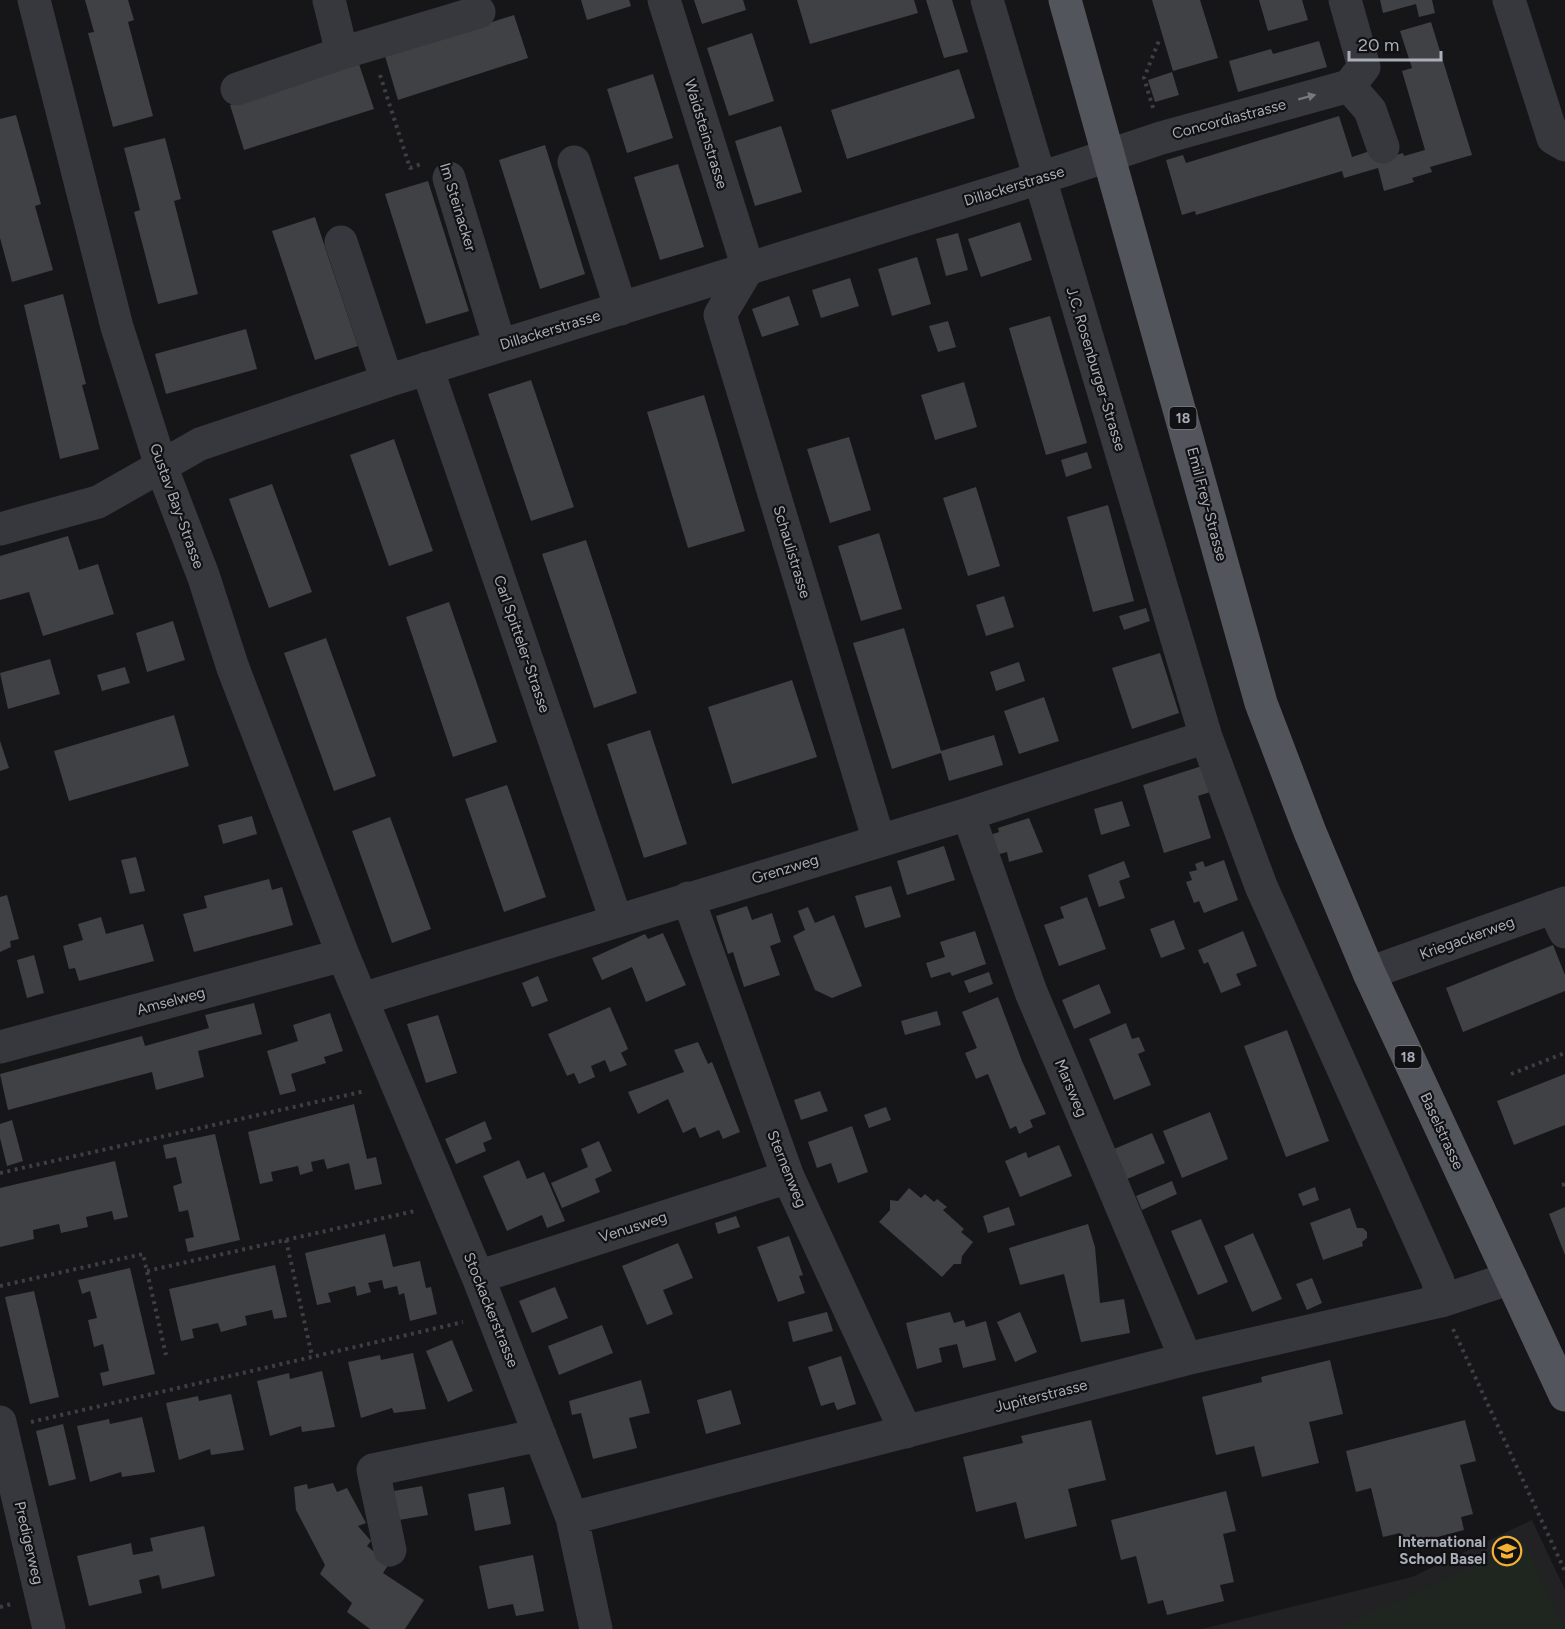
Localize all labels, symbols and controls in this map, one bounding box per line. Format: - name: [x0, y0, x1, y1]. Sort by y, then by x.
- scale bar: [1349, 24, 1440, 62]
- text: 20 m: [1358, 34, 1399, 56]
- street label: Waidsteinstrasse: [681, 77, 731, 191]
- one-way arrow: [1299, 92, 1317, 101]
- street label: Concordiastrasse: [1170, 95, 1288, 143]
- street label: Im Steinacker: [436, 161, 480, 253]
- street label: Dillackerstrasse: [962, 162, 1066, 210]
- street label: J.C. Rosenburger-Strasse: [1062, 285, 1130, 453]
- street label: Dillackerstrasse: [498, 306, 602, 354]
- road number: 18: [1170, 407, 1196, 429]
- street label: Gustav Bay-Strasse: [146, 441, 208, 571]
- street label: Emil Frey-Strasse: [1183, 445, 1231, 563]
- street label: Schaulistrasse: [769, 503, 815, 601]
- street label: Carl Spitteler-Strasse: [490, 573, 554, 715]
- street label: Grenzweg: [749, 850, 821, 888]
- street label: Kriegackerweg: [1417, 913, 1517, 963]
- street label: Amselweg: [135, 983, 207, 1019]
- road number: 18: [1394, 1046, 1422, 1068]
- street label: Marsweg: [1051, 1056, 1091, 1120]
- street label: Baselstrasse: [1416, 1090, 1468, 1172]
- street label: Sternenweg: [763, 1128, 811, 1210]
- street label: Venusweg: [597, 1208, 669, 1246]
- street label: Stockackerstrasse: [460, 1250, 522, 1370]
- street label: Jupiterstrasse: [993, 1376, 1089, 1416]
- street label: Predigerweg: [11, 1500, 47, 1586]
- place label: International School Basel: [1398, 1533, 1486, 1568]
- school or university icon: International School Basel: [1491, 1535, 1523, 1567]

